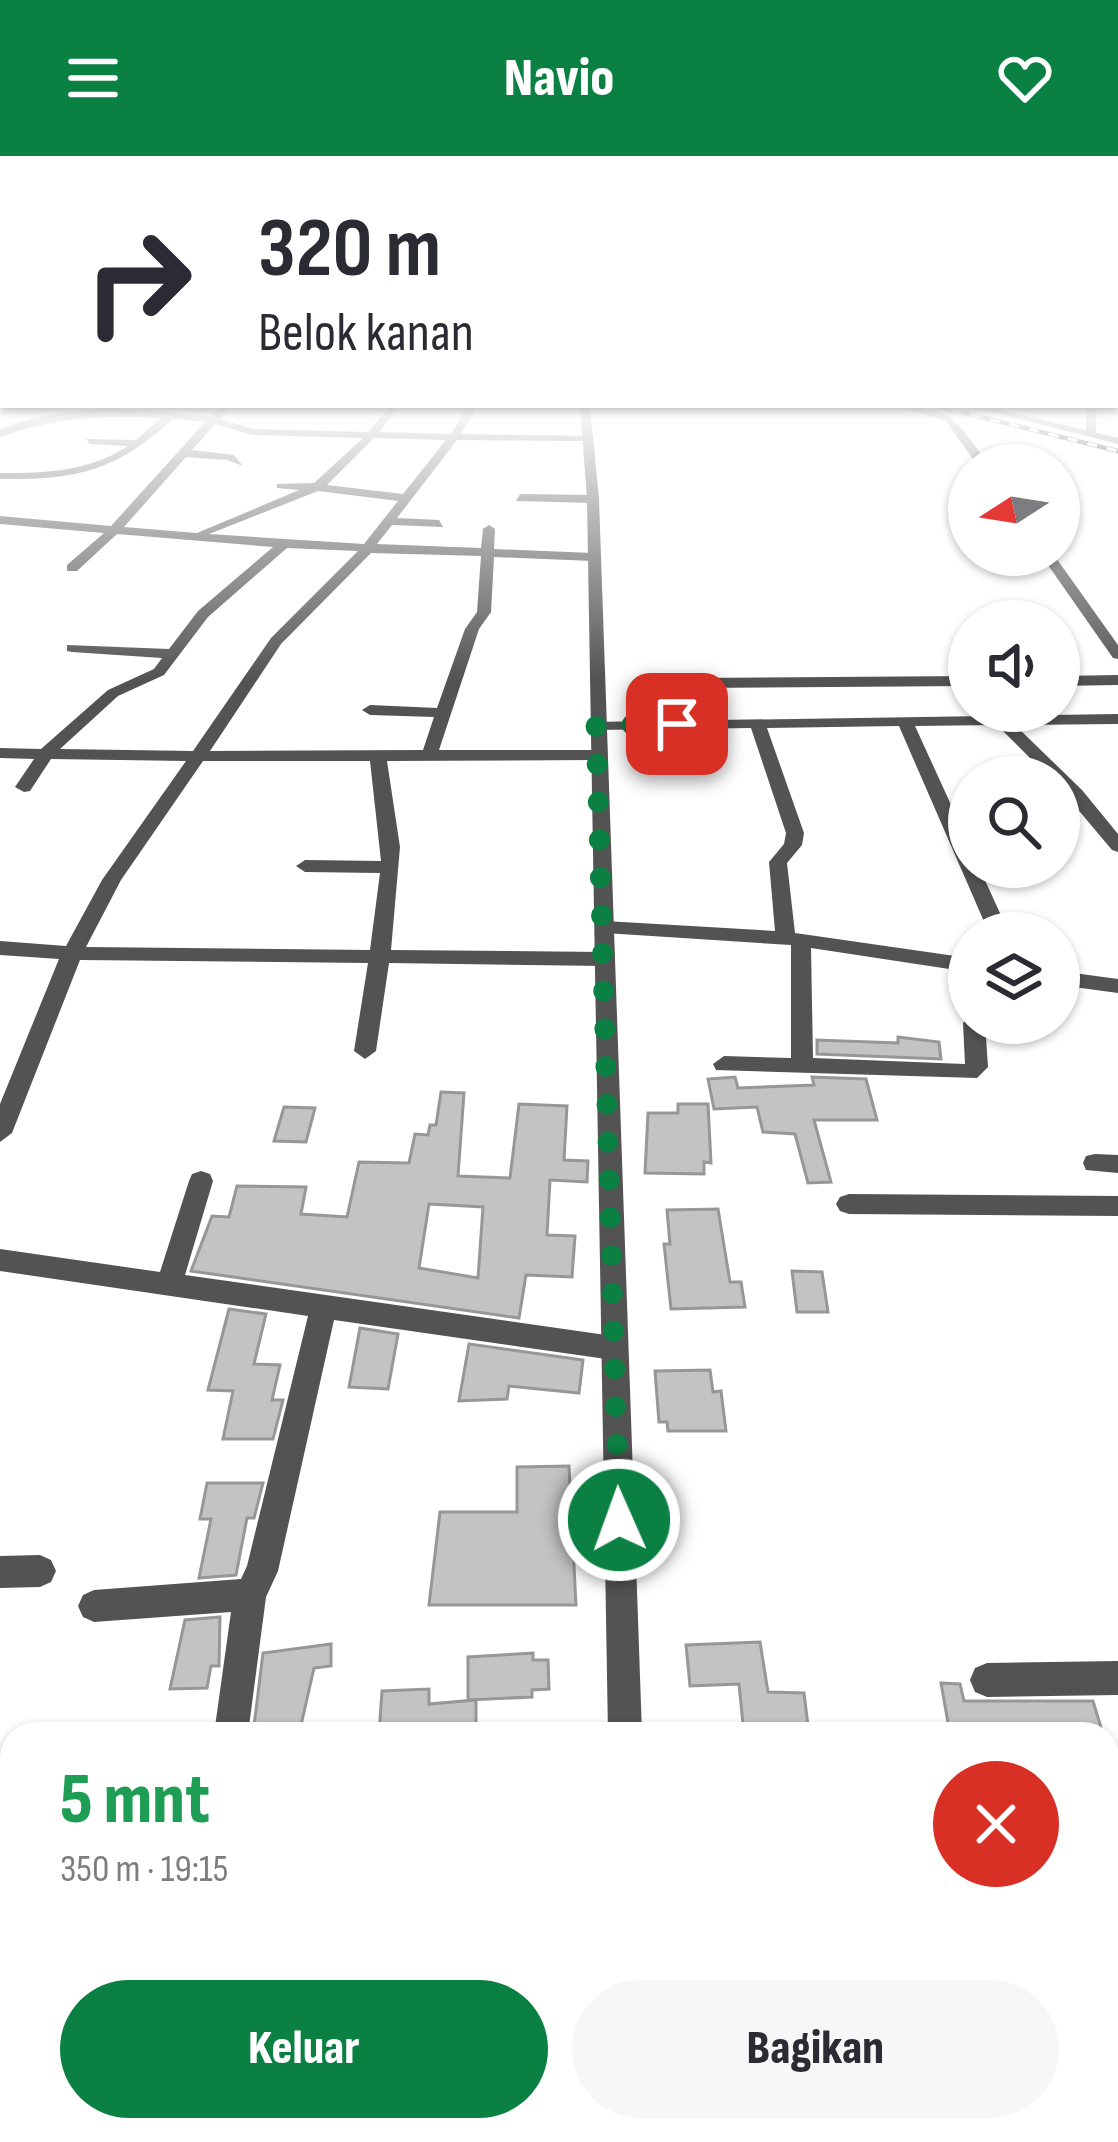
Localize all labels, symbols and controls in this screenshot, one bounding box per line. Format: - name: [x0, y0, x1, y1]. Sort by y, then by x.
- icon: menu: [60, 45, 126, 111]
- icon: heart: [992, 45, 1058, 111]
- text: Navio: [504, 46, 614, 111]
- text: 320 m: [258, 199, 441, 300]
- icon: right: [60, 204, 216, 360]
- text: Belok kanan: [258, 301, 474, 366]
- north arrow: [948, 444, 1080, 576]
- map controls: [948, 444, 1080, 1044]
- button: sound: [948, 600, 1080, 732]
- pin: [626, 673, 728, 775]
- icon: arrive: [644, 691, 710, 757]
- button: search: [948, 756, 1080, 888]
- button: layers: [948, 912, 1080, 1044]
- position arrow: [556, 1457, 682, 1583]
- text: 5 mnt: [60, 1757, 210, 1844]
- button: close: [933, 1761, 1059, 1887]
- text: 350 m · 19:15: [60, 1846, 228, 1893]
- button: Keluar: [60, 1980, 548, 2118]
- button: Bagikan: [572, 1980, 1059, 2118]

